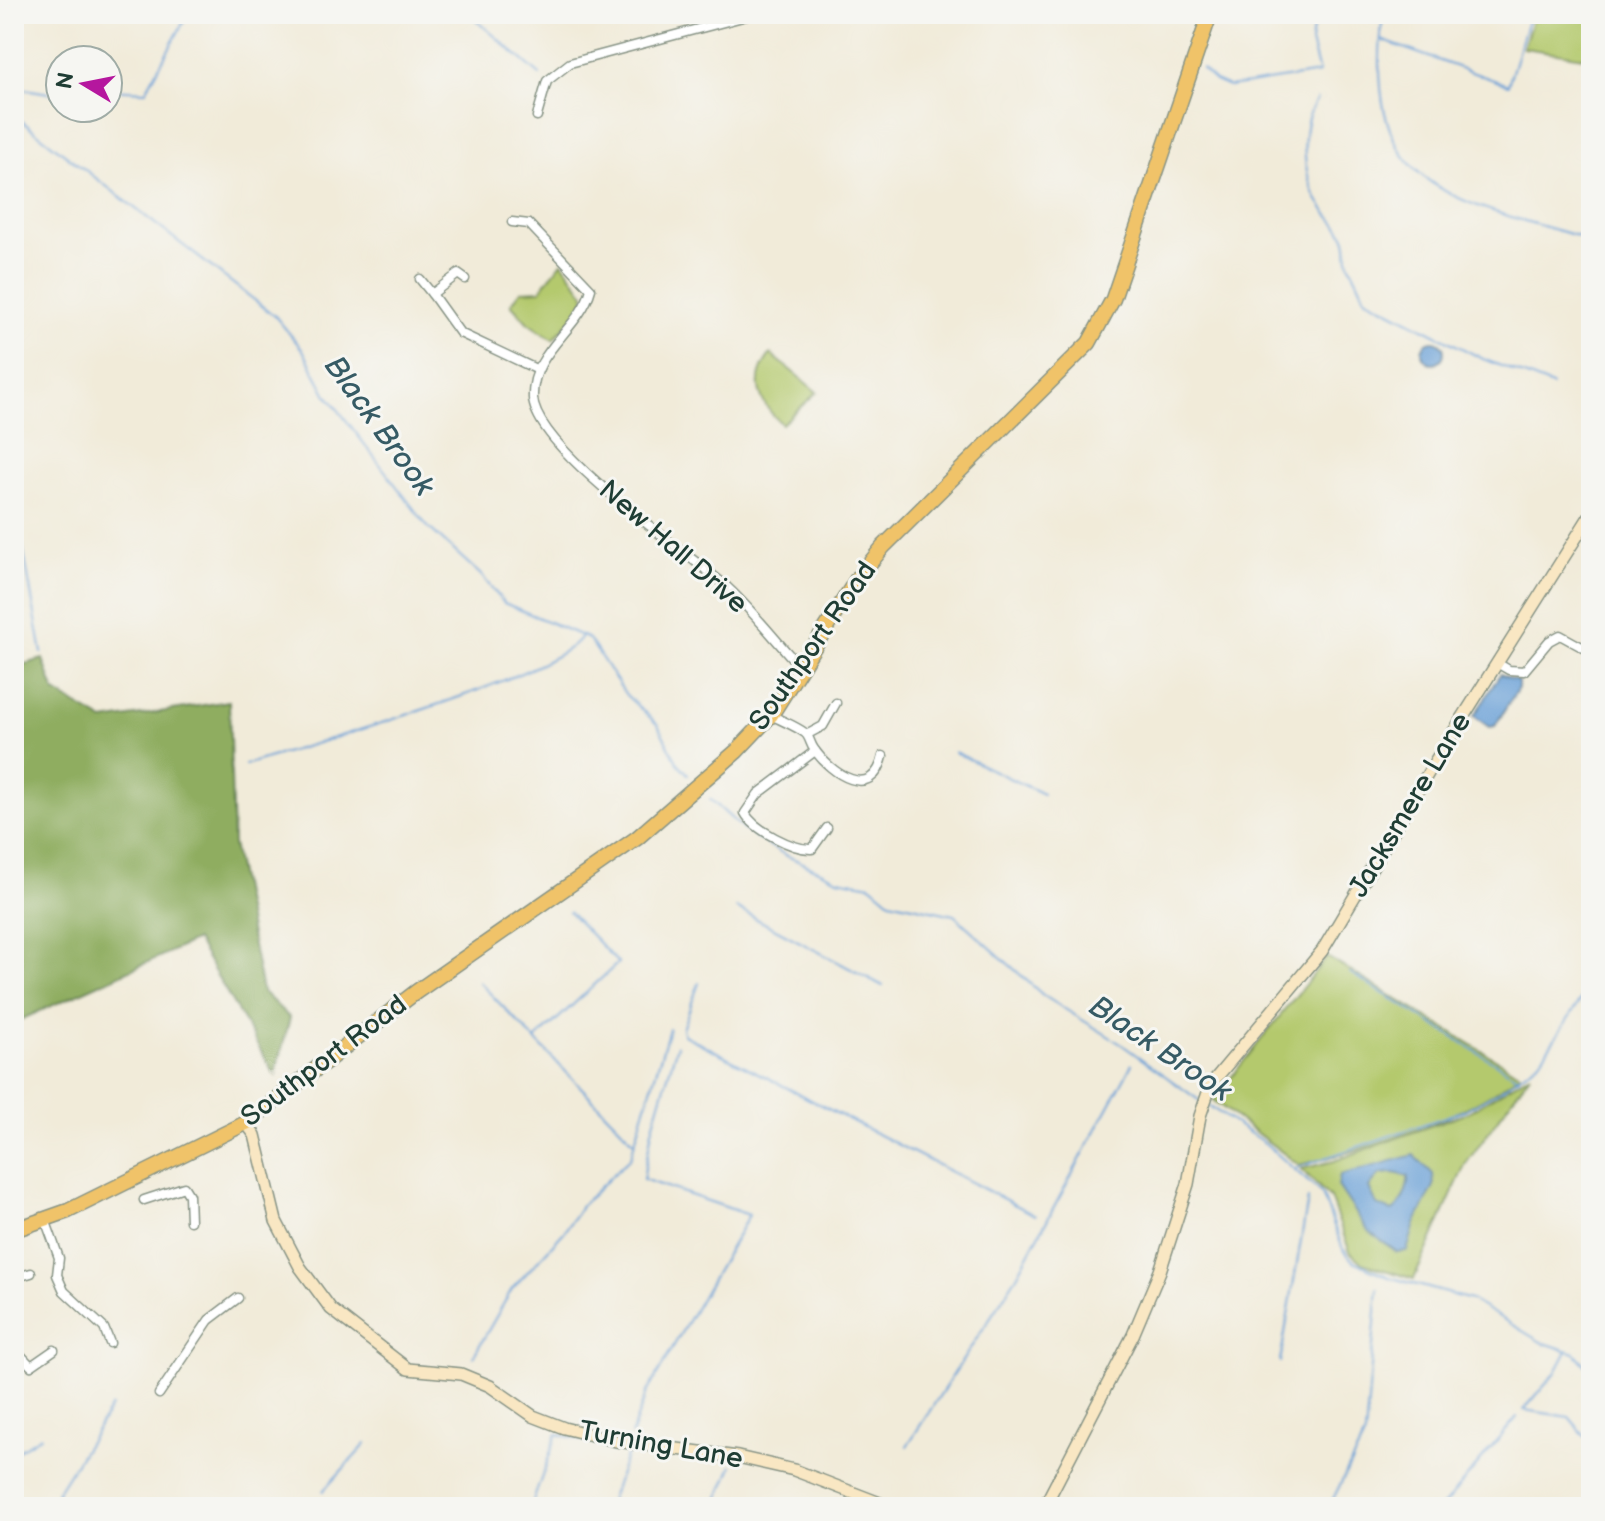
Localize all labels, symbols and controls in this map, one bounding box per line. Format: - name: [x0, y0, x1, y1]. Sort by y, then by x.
- north arrow: [44, 44, 124, 124]
- text: N: [51, 70, 81, 91]
- water label: Black Brook: [316, 349, 442, 504]
- street label: New Hall Drive: [592, 473, 754, 621]
- street label: Southport Road: [743, 555, 883, 737]
- street label: Jacksmere Lane: [1342, 707, 1478, 903]
- street label: Southport Road: [235, 988, 413, 1134]
- water label: Black Brook: [1082, 988, 1239, 1110]
- street label: Turning Lane: [576, 1414, 746, 1476]

